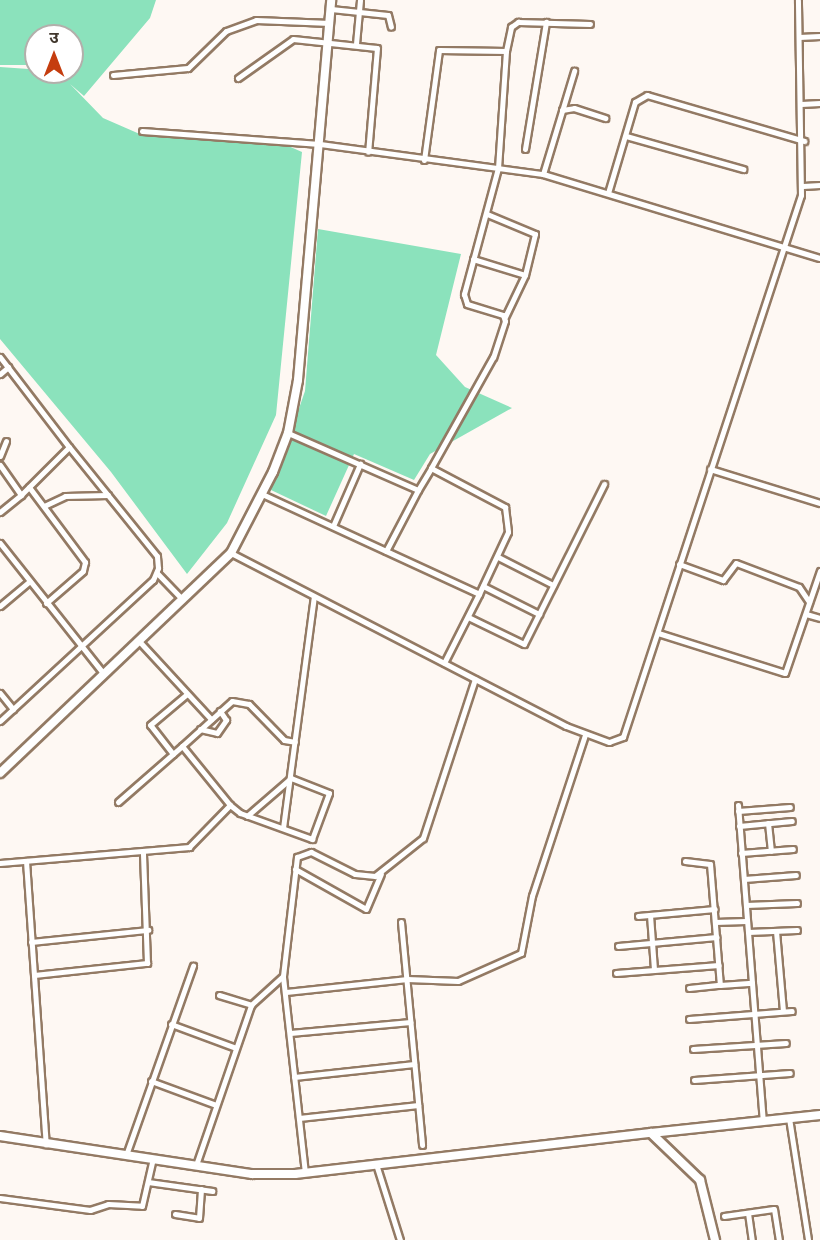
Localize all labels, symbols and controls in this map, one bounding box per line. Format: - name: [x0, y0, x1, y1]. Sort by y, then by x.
- north arrow: [24, 24, 84, 84]
- text: उ: [49, 30, 59, 46]

